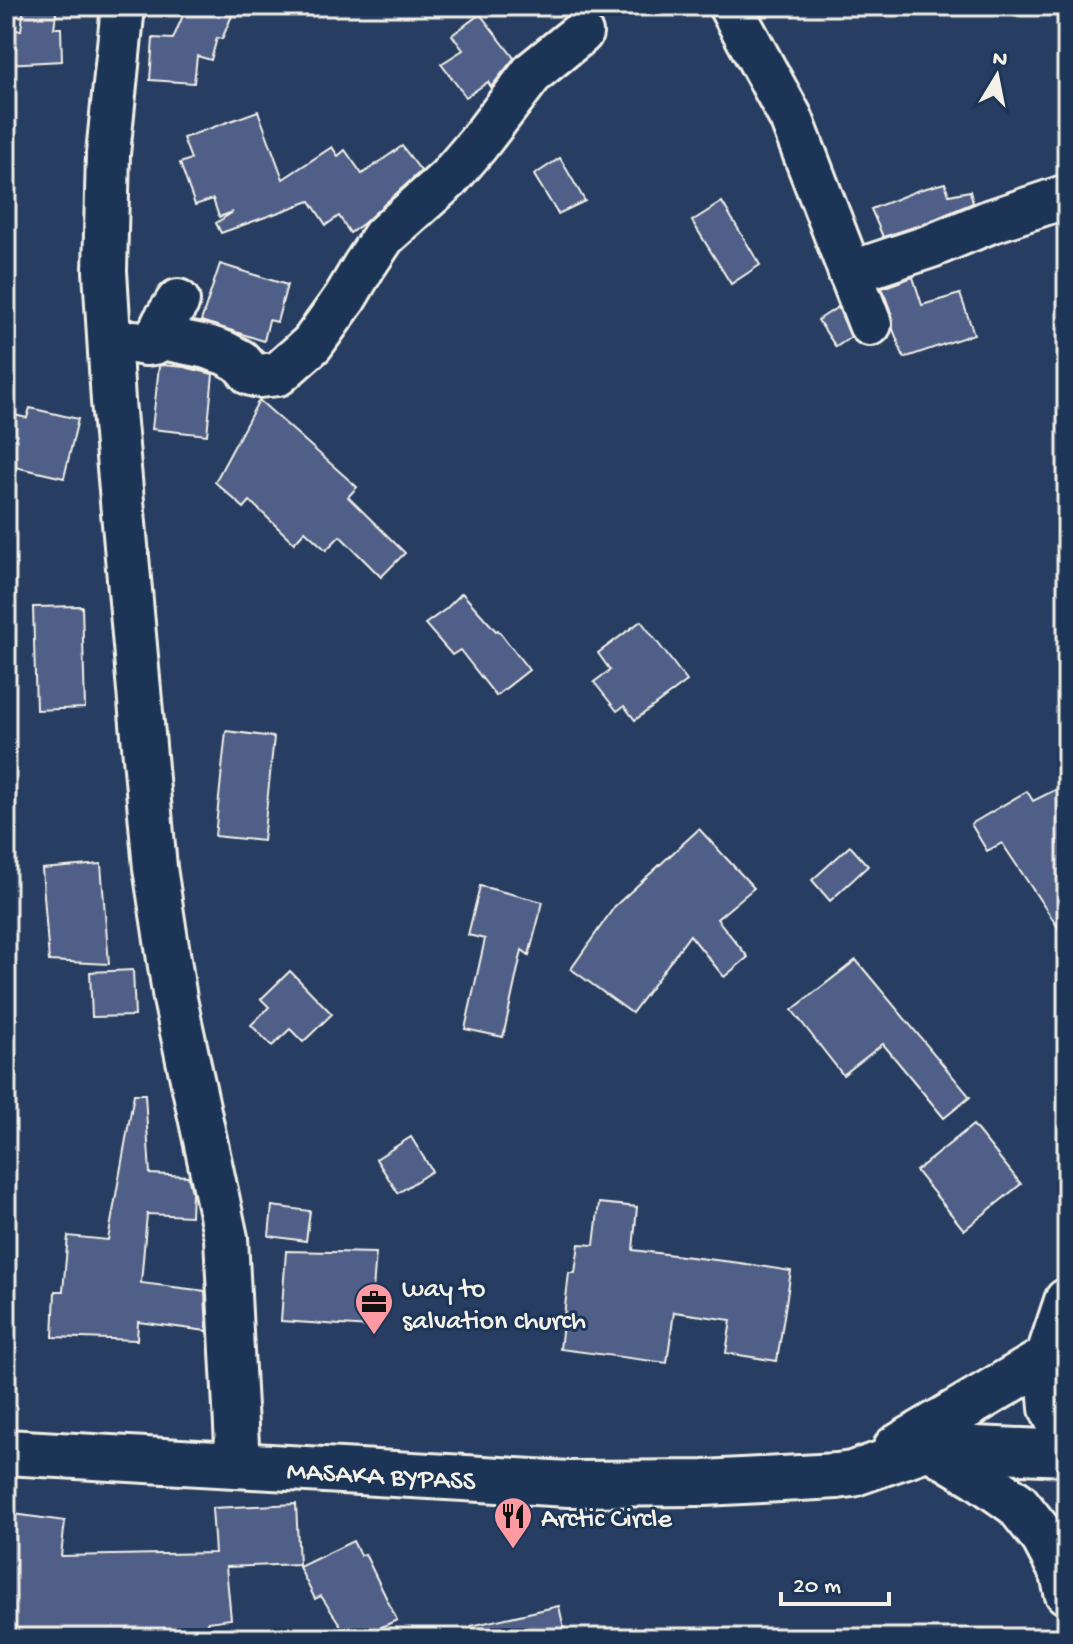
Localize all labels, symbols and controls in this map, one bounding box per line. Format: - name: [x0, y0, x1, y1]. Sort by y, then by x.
- north arrow: [957, 36, 1037, 116]
- text: N: [990, 46, 1009, 74]
- place label: way to salvation church: [402, 1274, 586, 1339]
- office icon: way to salvation church: [353, 1281, 395, 1336]
- street label: MASAKA BYPASS: [286, 1456, 477, 1500]
- restaurant icon: Arctic Circle: [492, 1495, 534, 1550]
- place label: Arctic Circle: [541, 1504, 672, 1537]
- scale bar: [781, 1556, 889, 1606]
- text: 20 m: [793, 1573, 841, 1602]

